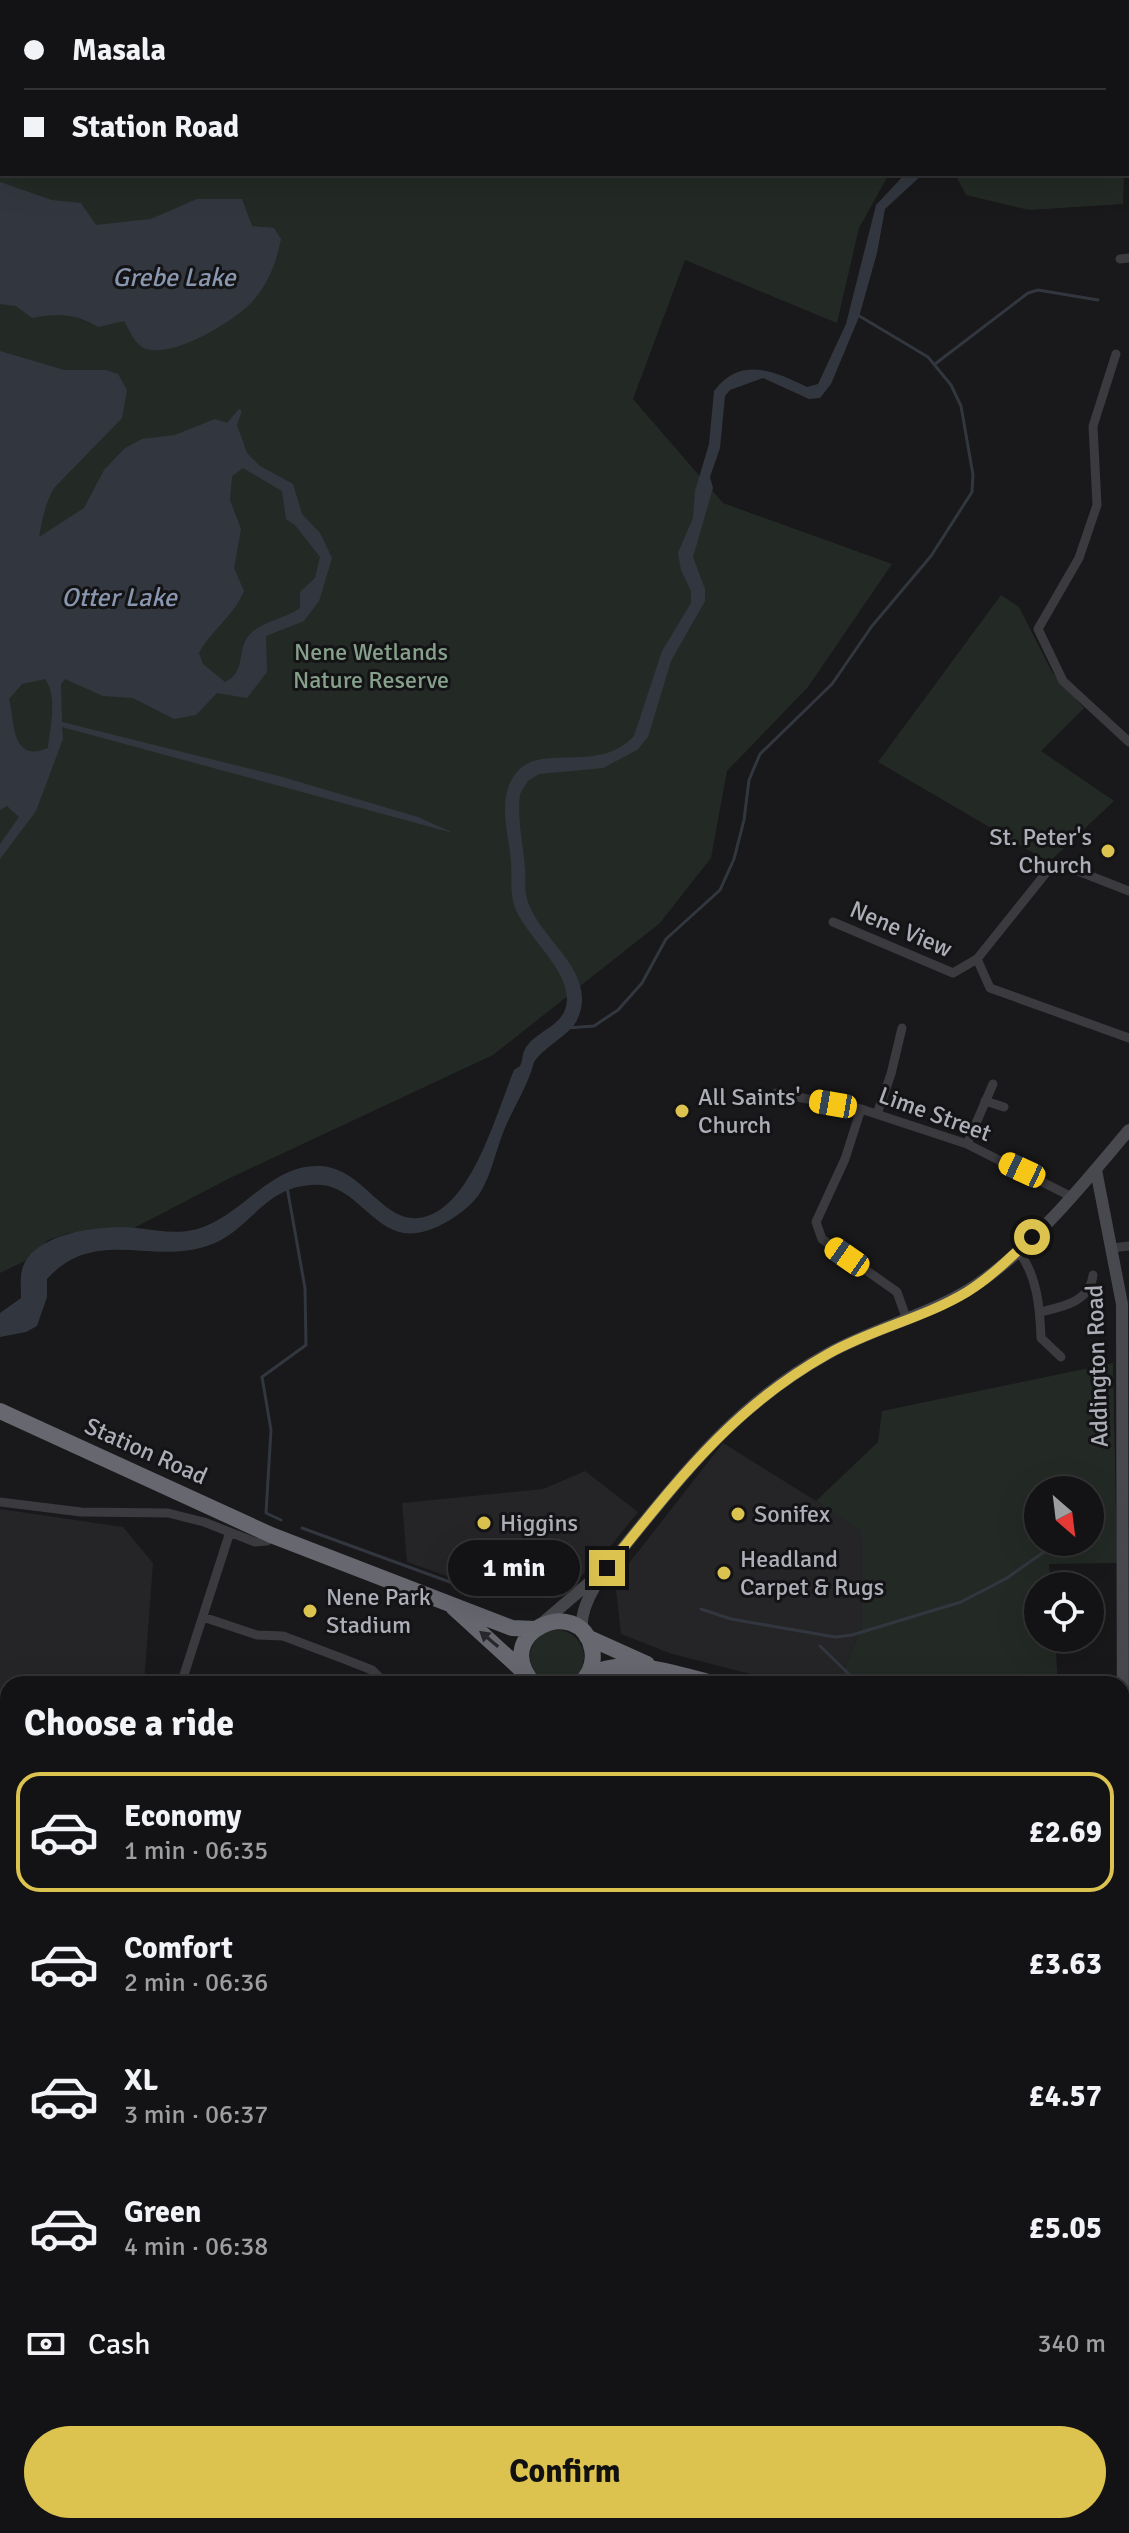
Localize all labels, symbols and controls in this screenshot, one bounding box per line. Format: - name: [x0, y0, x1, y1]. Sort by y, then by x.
- text: Masala: [72, 32, 166, 69]
- text: Station Road: [72, 109, 239, 146]
- water label: Grebe Lake: [112, 262, 238, 294]
- water label: Otter Lake: [61, 582, 179, 614]
- park label: Nene Wetlands Nature Reserve: [293, 637, 449, 695]
- place label: St. Peter's Church: [989, 822, 1092, 880]
- marker: St. Peter's Church: [1099, 842, 1117, 860]
- street label: Nene View: [845, 894, 957, 964]
- street label: Lime Street: [875, 1080, 995, 1148]
- place label: All Saints' Church: [698, 1082, 801, 1140]
- car: [807, 1088, 859, 1120]
- marker: All Saints' Church: [673, 1102, 691, 1120]
- car: [995, 1149, 1049, 1191]
- route start: [1014, 1219, 1050, 1255]
- car: [820, 1233, 874, 1281]
- street label: Addington Road: [1079, 1284, 1115, 1448]
- street label: Station Road: [80, 1411, 212, 1491]
- north arrow: [1024, 1476, 1104, 1556]
- map controls: [1024, 1476, 1104, 1652]
- place label: Sonifex: [754, 1499, 830, 1529]
- marker: Sonifex: [729, 1505, 747, 1523]
- place label: Higgins: [500, 1508, 578, 1538]
- marker: Higgins: [475, 1514, 493, 1532]
- callout: 1 min: [447, 1540, 579, 1596]
- place label: Headland Carpet & Rugs: [740, 1544, 884, 1602]
- route end: [589, 1550, 625, 1586]
- text: 1 min: [483, 1552, 545, 1584]
- marker: Headland Carpet & Rugs: [715, 1564, 733, 1582]
- button: locate: [1024, 1572, 1104, 1652]
- place label: Nene Park Stadium: [326, 1582, 431, 1640]
- marker: Nene Park Stadium: [301, 1602, 319, 1620]
- one-way arrow: [479, 1631, 499, 1648]
- text: Choose a ride: [24, 1701, 234, 1746]
- icon: car: [28, 1796, 100, 1868]
- text: Economy: [124, 1798, 241, 1835]
- text: £2.69: [1029, 1814, 1102, 1851]
- text: 1 min · 06:35: [124, 1835, 268, 1867]
- icon: car: [28, 1928, 100, 2000]
- text: Comfort: [124, 1930, 233, 1967]
- text: £3.63: [1029, 1946, 1102, 1983]
- text: 2 min · 06:36: [124, 1967, 268, 1999]
- icon: car: [28, 2060, 100, 2132]
- text: XL: [124, 2062, 158, 2099]
- text: £4.57: [1029, 2078, 1102, 2115]
- text: 3 min · 06:37: [124, 2099, 268, 2131]
- icon: car: [28, 2192, 100, 2264]
- text: Green: [124, 2194, 201, 2231]
- text: £5.05: [1029, 2210, 1102, 2247]
- text: 4 min · 06:38: [124, 2231, 268, 2263]
- icon: cash: [24, 2322, 68, 2366]
- text: Cash: [88, 2326, 151, 2363]
- text: 340 m: [1037, 2328, 1106, 2360]
- button: Confirm: [24, 2426, 1106, 2518]

